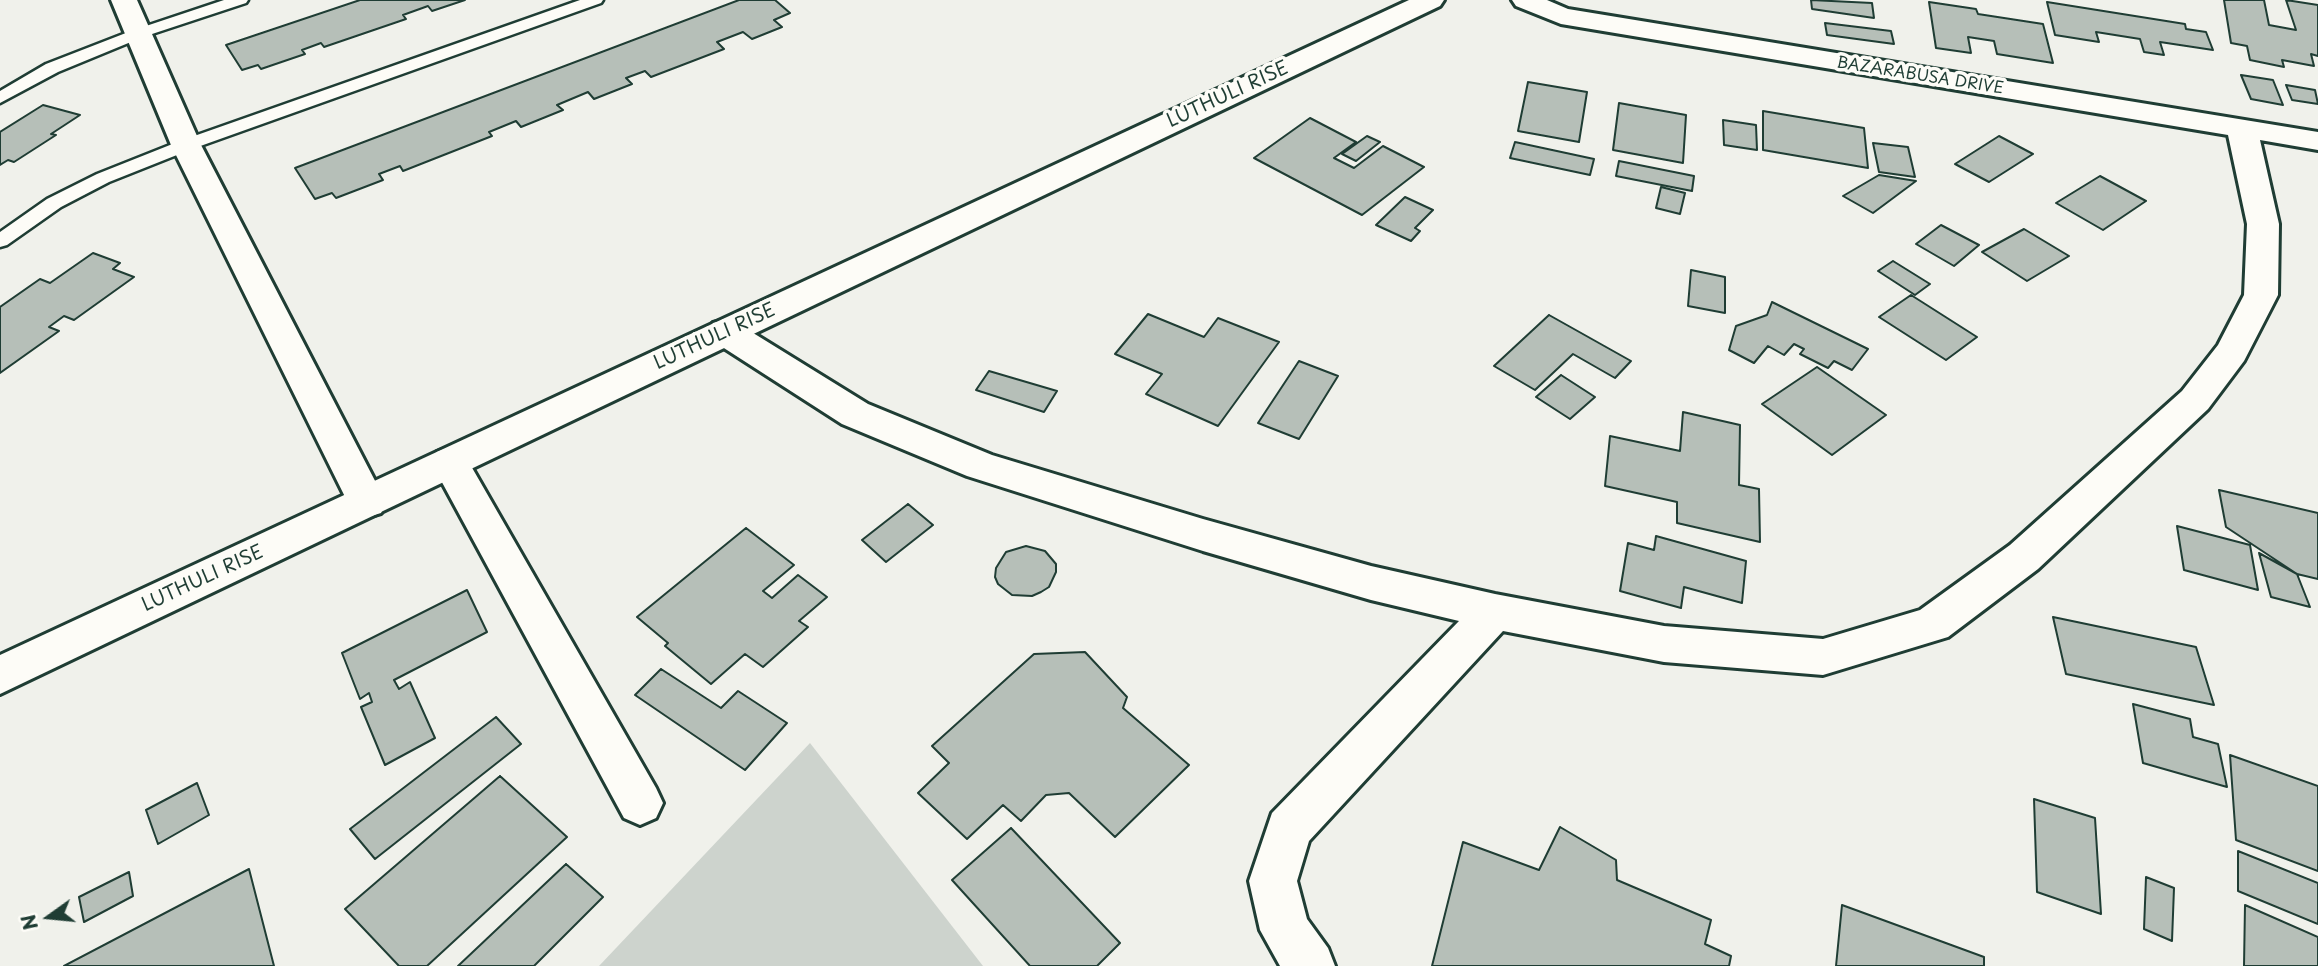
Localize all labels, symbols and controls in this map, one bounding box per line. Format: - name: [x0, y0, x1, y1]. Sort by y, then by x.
- street label: BAZARABUSA DRIVE: [1835, 53, 2005, 99]
- street label: LUTHULI RISE: [1164, 57, 1292, 133]
- street label: LUTHULI RISE: [651, 299, 779, 375]
- street label: LUTHULI RISE: [139, 541, 267, 617]
- north arrow: [14, 882, 84, 952]
- text: N: [13, 912, 44, 933]

